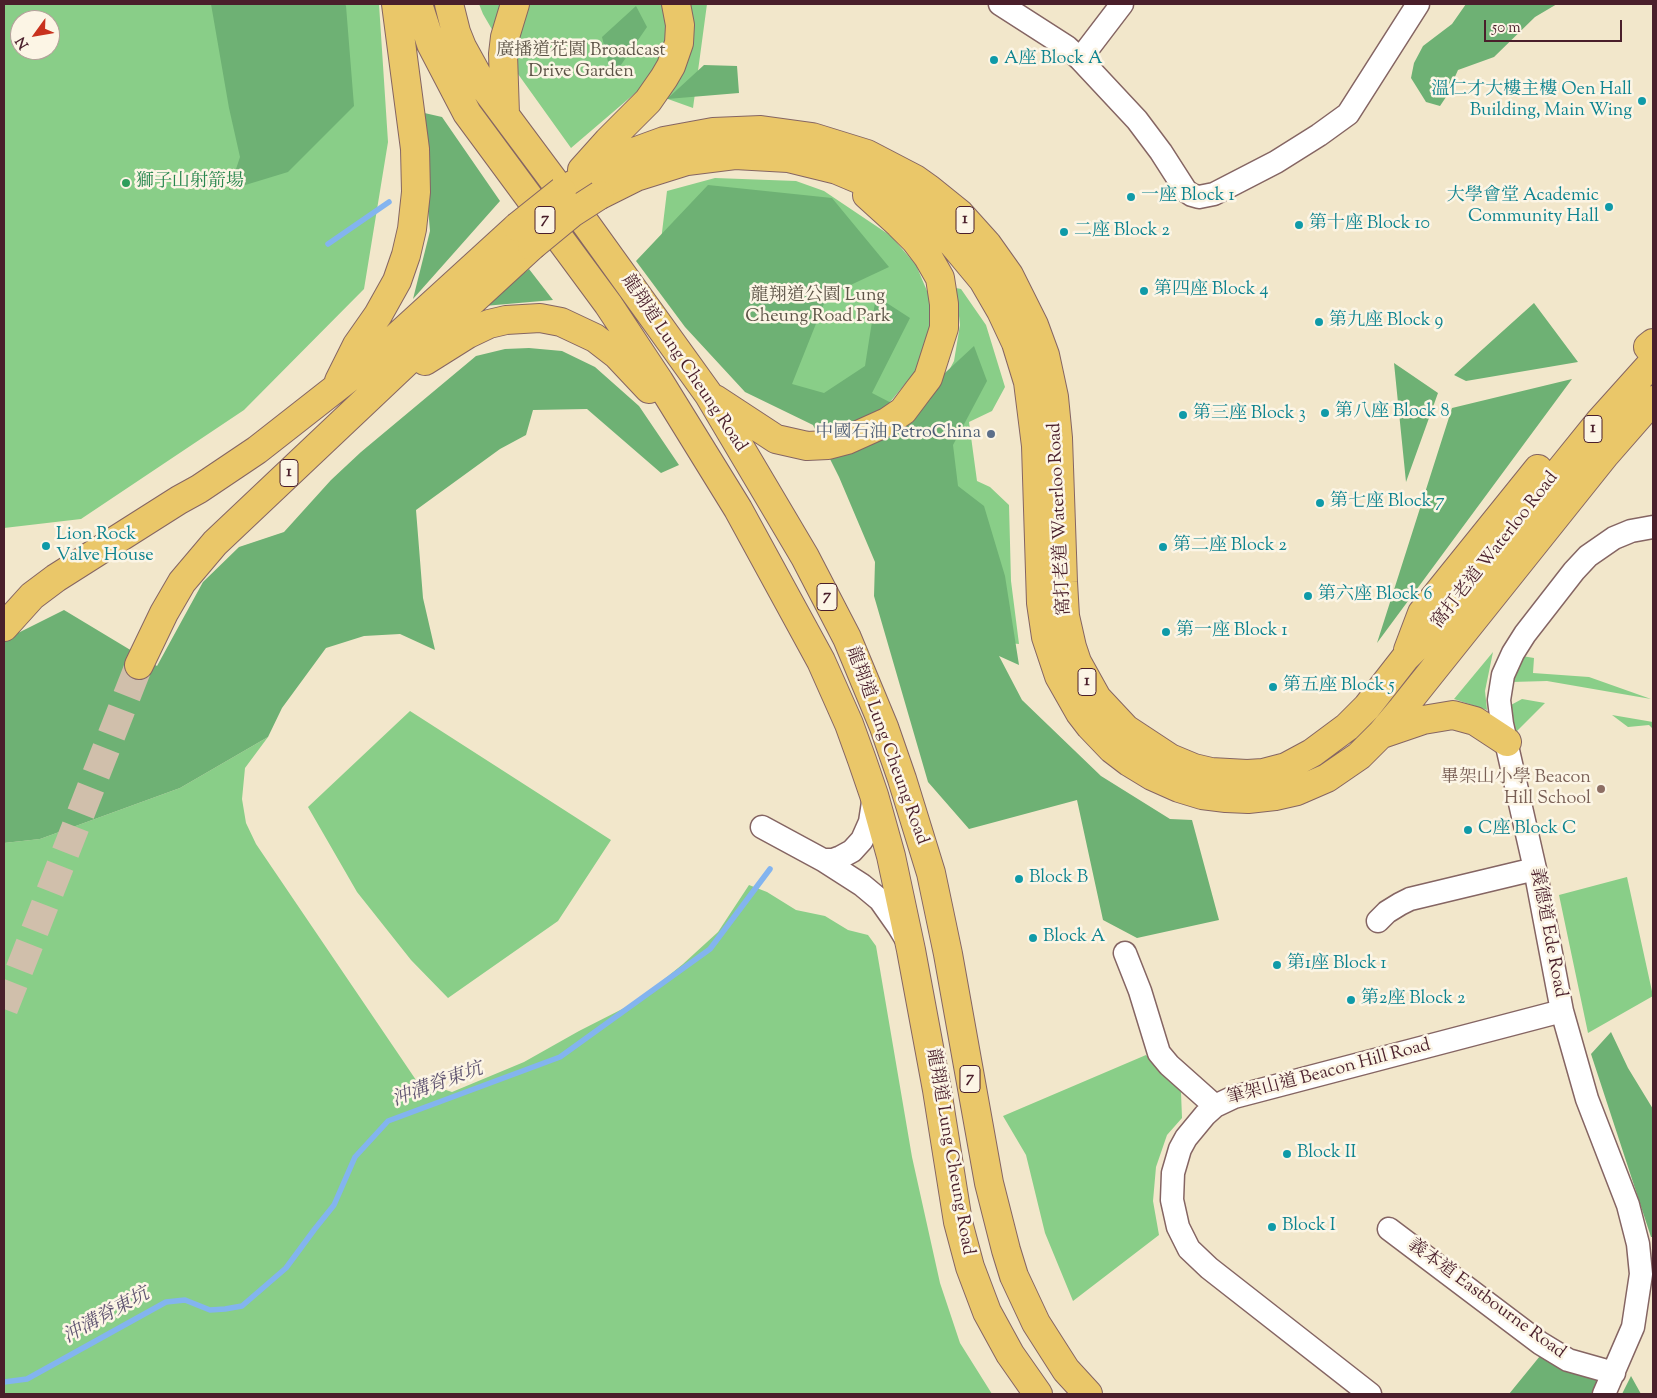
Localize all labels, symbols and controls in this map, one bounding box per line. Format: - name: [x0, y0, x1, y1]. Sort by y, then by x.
- north arrow: [10, 10, 60, 60]
- scale bar: [1487, 10, 1624, 42]
- text: 50 m: [1492, 18, 1521, 39]
- text: N: [12, 32, 35, 52]
- park label: 廣播道花園 Broadcast Drive Garden: [496, 41, 666, 84]
- place label: A座 Block A: [1004, 49, 1103, 71]
- marker: A座 Block A: [988, 54, 1000, 66]
- place label: 溫仁才大樓主樓 Oen Hall Building, Main Wing: [1431, 80, 1632, 122]
- marker: 溫仁才大樓主樓 Oen Hall Building, Main Wing: [1636, 95, 1648, 107]
- place label: 獅子山射箭場: [136, 172, 244, 194]
- marker: 獅子山射箭場: [120, 177, 132, 189]
- place label: 一座 Block 1: [1141, 186, 1235, 208]
- place label: 大學會堂 Academic Community Hall: [1447, 186, 1599, 228]
- marker: 一座 Block 1: [1125, 191, 1137, 203]
- marker: 大學會堂 Academic Community Hall: [1603, 201, 1615, 213]
- road number: 7: [535, 206, 555, 234]
- road number: 1: [956, 206, 974, 234]
- place label: 第十座 Block 10: [1309, 214, 1430, 236]
- marker: 第十座 Block 10: [1293, 219, 1305, 231]
- place label: 二座 Block 2: [1074, 221, 1170, 243]
- marker: 二座 Block 2: [1058, 226, 1070, 238]
- street label: 龍翔道 Lung Cheung Road: [616, 271, 750, 457]
- place label: 第四座 Block 4: [1154, 280, 1269, 302]
- marker: 第四座 Block 4: [1138, 285, 1150, 297]
- park label: 龍翔道公園 Lung Cheung Road Park: [745, 286, 891, 328]
- place label: 第九座 Block 9: [1329, 311, 1443, 333]
- marker: 第九座 Block 9: [1313, 316, 1325, 328]
- place label: 第八座 Block 8: [1335, 402, 1449, 424]
- place label: 第三座 Block 3: [1193, 404, 1306, 426]
- marker: 第八座 Block 8: [1319, 407, 1331, 419]
- marker: 第三座 Block 3: [1177, 409, 1189, 421]
- road number: 1: [1584, 416, 1602, 442]
- street label: 窩打老道 Waterloo Road: [1045, 422, 1077, 616]
- place label: 中國石油 PetroChina: [816, 423, 981, 445]
- marker: 中國石油 PetroChina: [985, 428, 997, 440]
- road number: 1: [280, 459, 298, 486]
- street label: 窩打老道 Waterloo Road: [1428, 468, 1564, 634]
- place label: 第七座 Block 7: [1330, 492, 1444, 514]
- marker: 第七座 Block 7: [1314, 497, 1326, 509]
- place label: Lion Rock Valve House: [56, 525, 154, 568]
- place label: 第二座 Block 2: [1173, 536, 1287, 558]
- marker: Lion Rock Valve House: [40, 540, 52, 552]
- marker: 第二座 Block 2: [1157, 541, 1169, 553]
- road number: 7: [817, 584, 837, 610]
- place label: 第六座 Block 6: [1318, 585, 1432, 607]
- marker: 第六座 Block 6: [1302, 590, 1314, 602]
- place label: 第一座 Block 1: [1176, 621, 1288, 643]
- marker: 第一座 Block 1: [1160, 626, 1172, 638]
- street label: 龍翔道 Lung Cheung Road: [840, 644, 932, 848]
- road number: 1: [1078, 669, 1096, 696]
- place label: 第五座 Block 5: [1283, 676, 1395, 698]
- marker: 第五座 Block 5: [1267, 681, 1279, 693]
- place label: 畢架山小學 Beacon Hill School: [1441, 768, 1591, 811]
- marker: 畢架山小學 Beacon Hill School: [1595, 783, 1607, 795]
- place label: C座 Block C: [1478, 819, 1577, 841]
- marker: C座 Block C: [1462, 824, 1474, 836]
- street label: 義德道 Ede Road: [1524, 866, 1570, 1000]
- place label: Block B: [1029, 868, 1088, 890]
- marker: Block B: [1013, 873, 1025, 885]
- place label: Block A: [1043, 927, 1105, 949]
- marker: Block A: [1027, 932, 1039, 944]
- place label: 第1座 Block 1: [1287, 954, 1387, 976]
- marker: 第1座 Block 1: [1271, 959, 1283, 971]
- place label: 第2座 Block 2: [1361, 989, 1465, 1011]
- marker: 第2座 Block 2: [1345, 994, 1357, 1006]
- street label: 筆架山道 Beacon Hill Road: [1225, 1035, 1433, 1111]
- street label: 龍翔道 Lung Cheung Road: [920, 1047, 978, 1257]
- water label: 沖溝脊東坑: [389, 1059, 487, 1113]
- road number: 7: [960, 1066, 980, 1092]
- place label: Block II: [1297, 1143, 1356, 1165]
- marker: Block II: [1281, 1148, 1293, 1160]
- place label: Block I: [1282, 1216, 1336, 1238]
- marker: Block I: [1266, 1221, 1278, 1233]
- street label: 義本道 Eastbourne Road: [1403, 1235, 1569, 1365]
- water label: 沖溝脊東坑: [60, 1284, 154, 1350]

